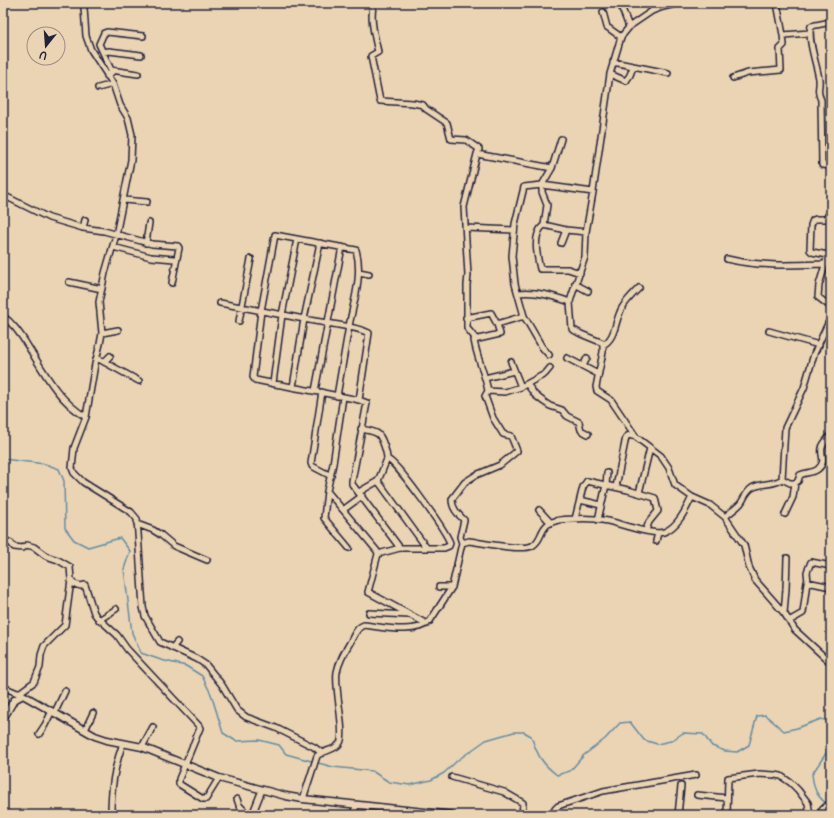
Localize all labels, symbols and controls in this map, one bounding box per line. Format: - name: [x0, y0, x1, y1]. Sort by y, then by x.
- north arrow: [26, 26, 66, 66]
- text: U: [38, 48, 49, 62]

